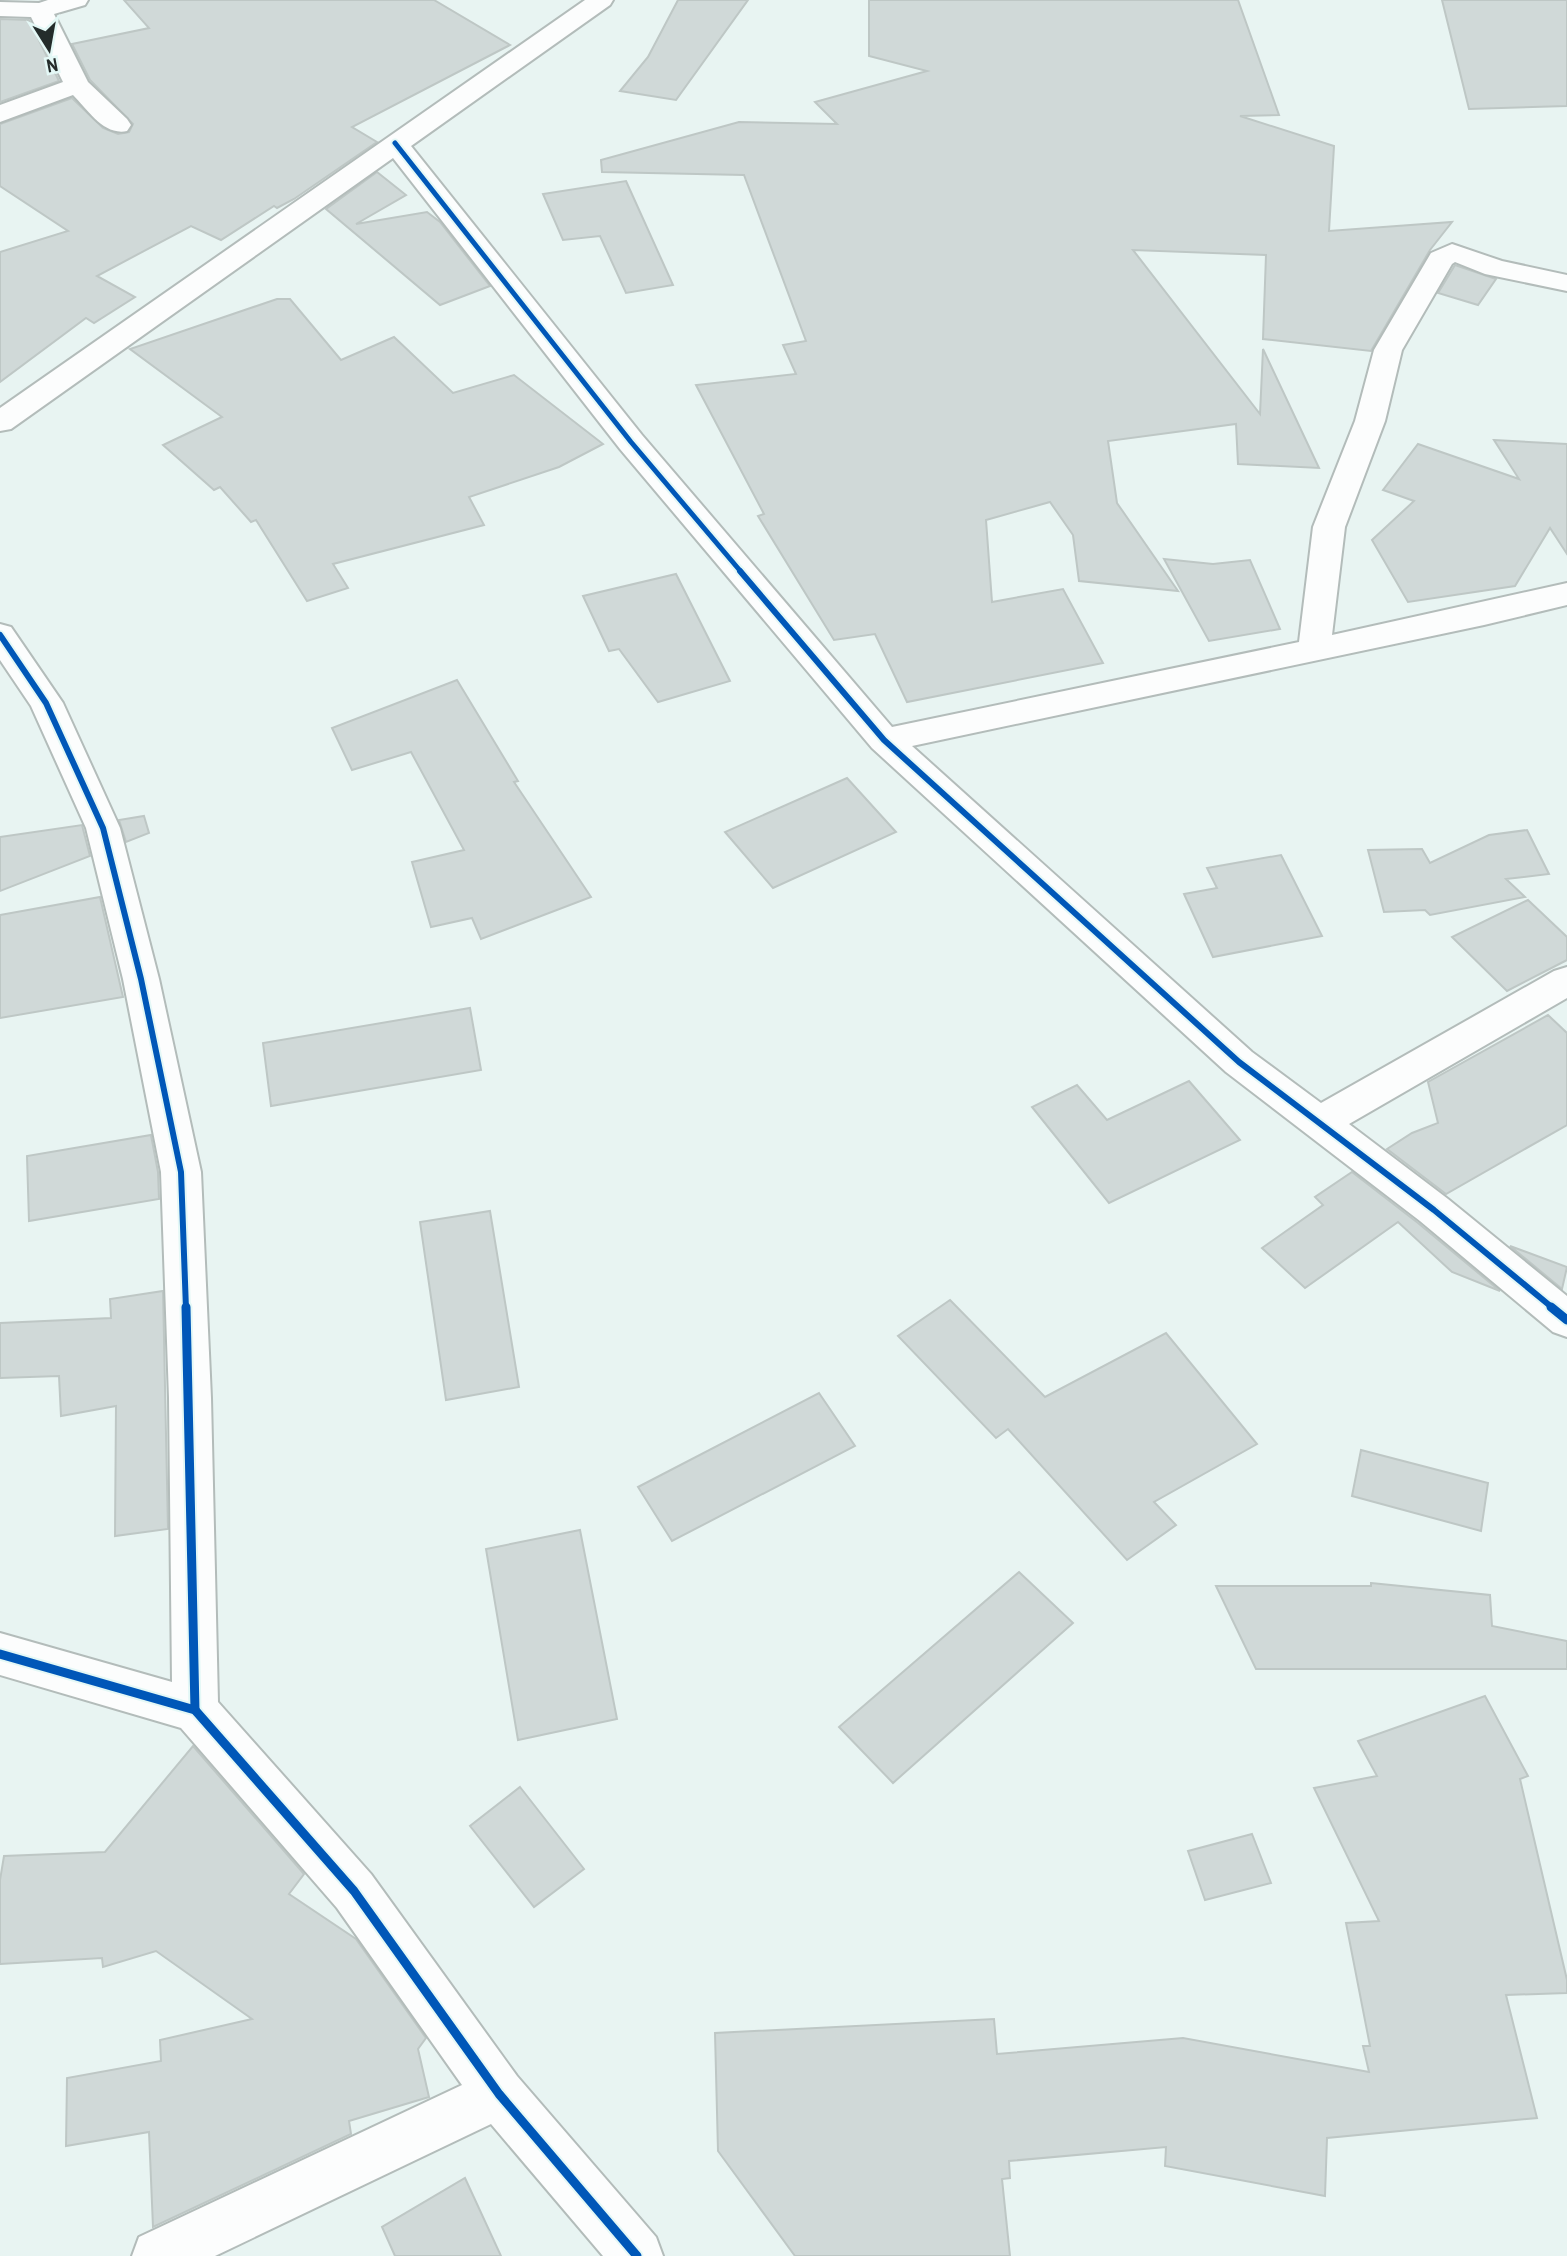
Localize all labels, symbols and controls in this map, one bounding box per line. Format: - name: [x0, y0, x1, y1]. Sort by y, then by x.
- north arrow: [14, 14, 84, 84]
- text: N: [44, 52, 60, 80]

